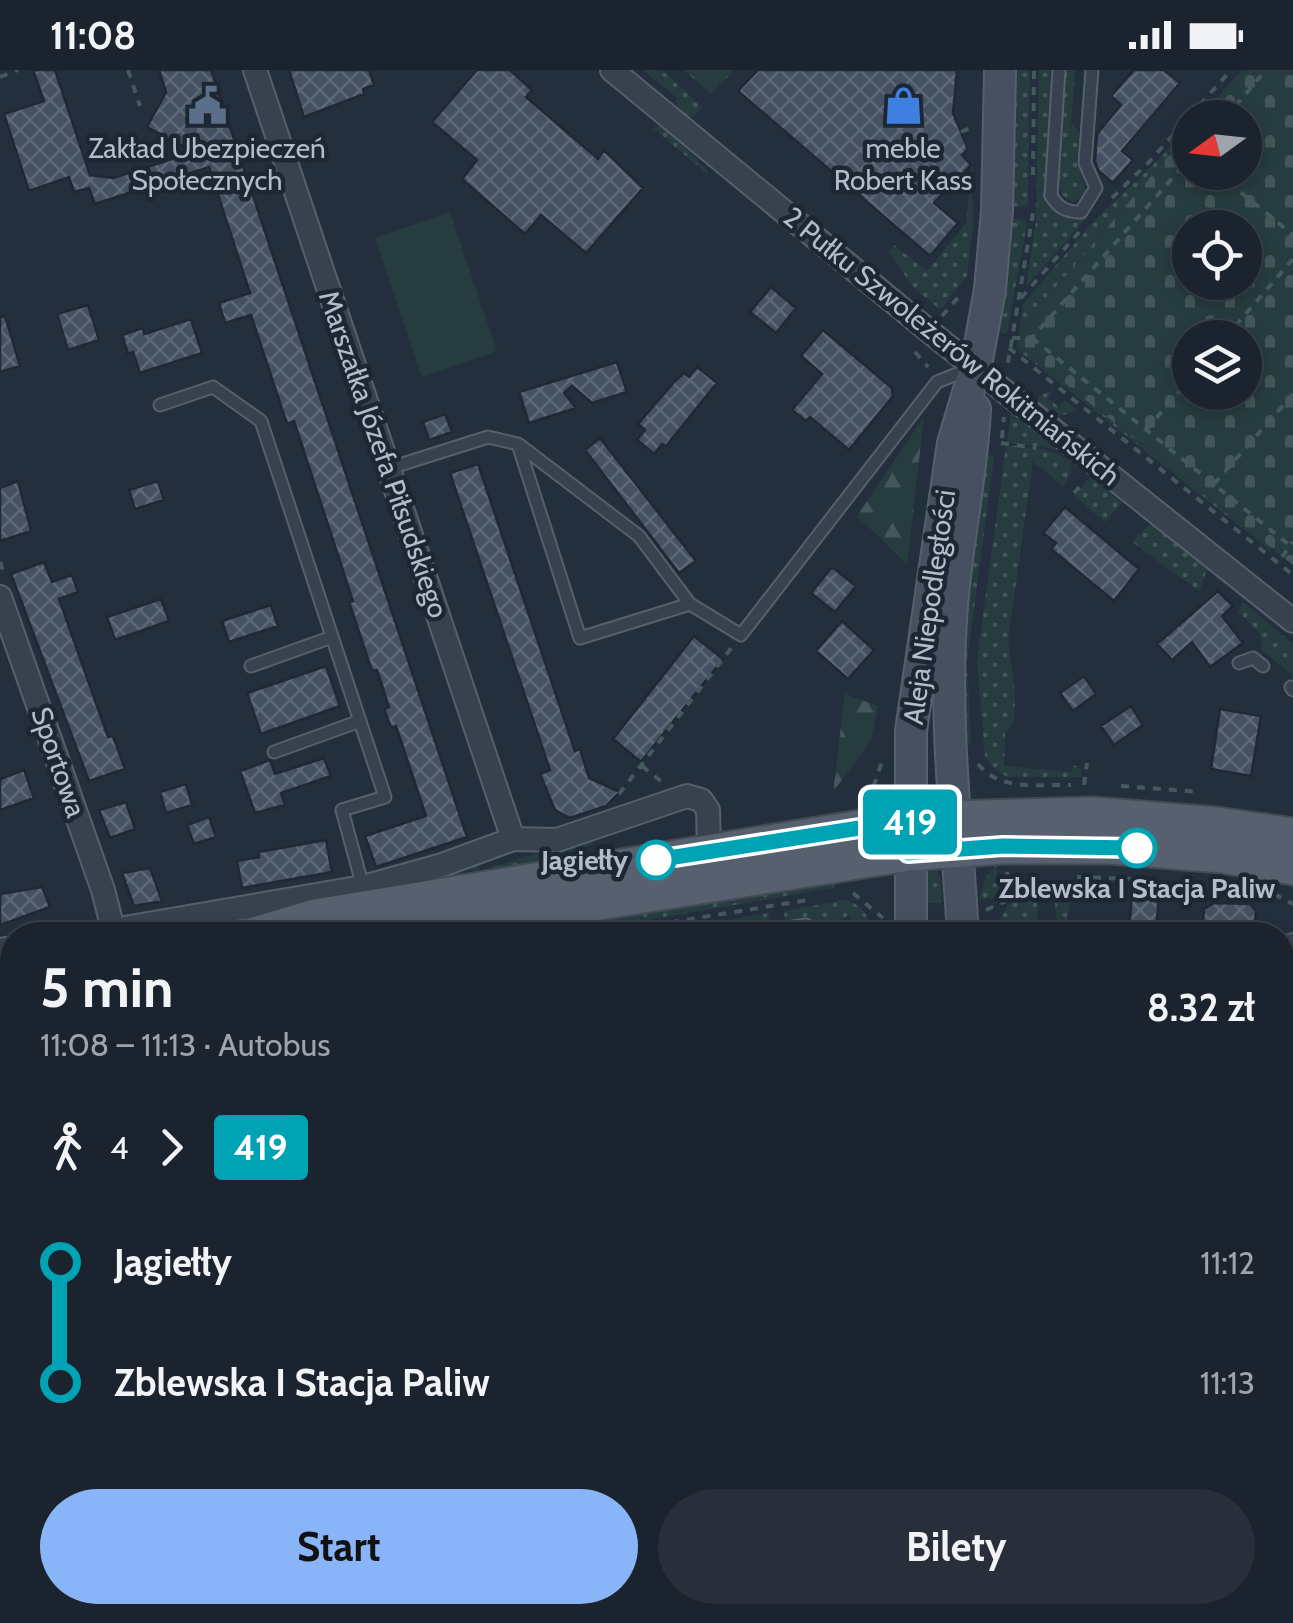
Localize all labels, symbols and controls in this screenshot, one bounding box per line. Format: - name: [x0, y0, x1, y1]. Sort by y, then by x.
- text: 11:08: [50, 12, 136, 59]
- public building icon: Zakład Ubezpieczeń Społecznych: [186, 84, 228, 126]
- shop icon: meble Robert Kass: [882, 85, 924, 127]
- north arrow: [1172, 100, 1262, 190]
- map controls: [1172, 100, 1262, 410]
- place label: Zakład Ubezpieczeń Społecznych: [88, 131, 326, 197]
- place label: meble Robert Kass: [834, 131, 972, 197]
- street label: 2 Pułku Szwoleżerów Rokitniańskich: [777, 200, 1127, 492]
- button: locate: [1172, 210, 1262, 300]
- street label: Marszałka Józefa Piłsudskiego: [312, 286, 456, 622]
- button: layers: [1172, 320, 1262, 410]
- street label: Aleja Niepodległości: [896, 487, 962, 727]
- street label: Sportowa: [24, 702, 94, 822]
- line badge: 419: [852, 790, 968, 854]
- text: 419: [883, 801, 937, 844]
- marker: Zblewska I Stacja Paliw: [1118, 829, 1156, 867]
- marker: Jagiełły: [637, 841, 675, 879]
- place label: Jagiełły: [540, 843, 628, 877]
- place label: Zblewska I Stacja Paliw: [999, 871, 1276, 905]
- text: 5 min: [40, 954, 173, 1021]
- text: 8.32 zł: [1147, 984, 1255, 1031]
- text: 11:08 – 11:13 · Autobus: [40, 1025, 330, 1064]
- icon: walk: [40, 1120, 95, 1175]
- icon: forward: [144, 1120, 199, 1175]
- text: 419: [234, 1126, 288, 1169]
- text: 4: [110, 1128, 129, 1167]
- text: Jagiełły: [114, 1239, 232, 1286]
- text: 11:12: [1200, 1243, 1255, 1282]
- text: Zblewska I Stacja Paliw: [114, 1359, 490, 1406]
- text: 11:13: [1200, 1363, 1255, 1402]
- button: Start: [40, 1489, 638, 1604]
- button: Bilety: [658, 1489, 1255, 1604]

